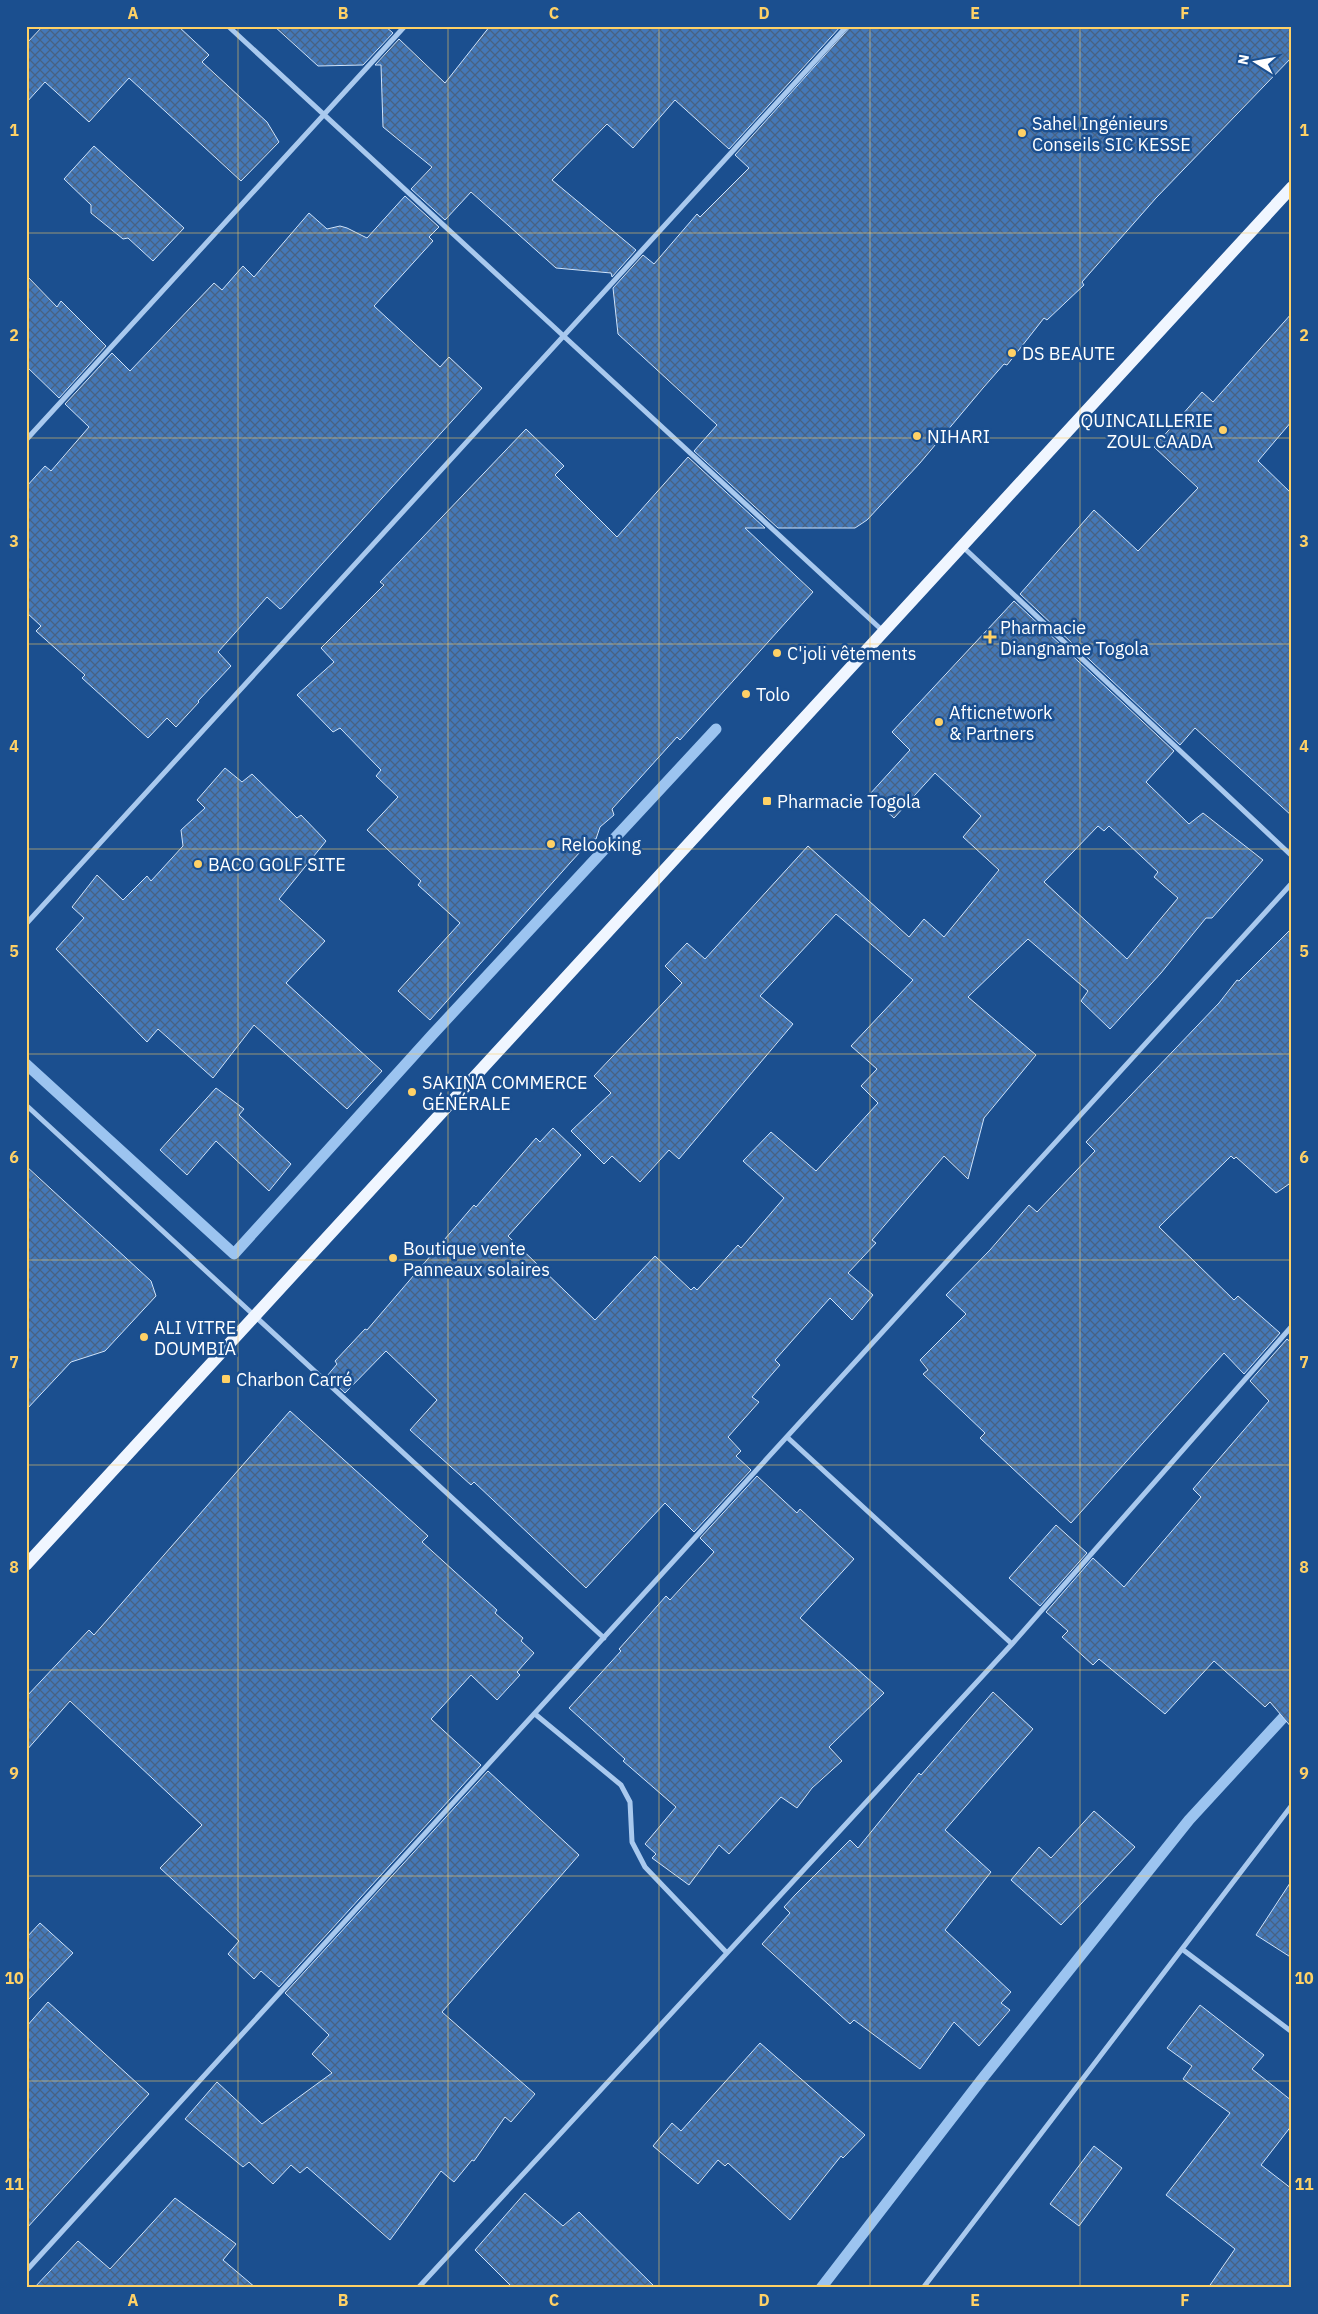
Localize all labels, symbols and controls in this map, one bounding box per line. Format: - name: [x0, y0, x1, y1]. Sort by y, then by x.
- text: A: [128, 3, 139, 23]
- text: B: [338, 3, 349, 23]
- text: C: [549, 3, 559, 23]
- text: D: [758, 3, 770, 23]
- text: E: [970, 3, 980, 23]
- text: F: [1180, 3, 1190, 23]
- north arrow: [1230, 38, 1280, 88]
- text: N: [1233, 53, 1253, 66]
- place label: Sahel Ingénieurs Conseils SIC KESSE: [1032, 112, 1191, 156]
- text: 1: [9, 120, 19, 140]
- text: 1: [1299, 120, 1309, 140]
- marker: Sahel Ingénieurs Conseils SIC KESSE: [1016, 127, 1028, 139]
- text: 2: [9, 325, 19, 345]
- text: 2: [1299, 325, 1309, 345]
- place label: DS BEAUTE: [1022, 342, 1115, 365]
- marker: DS BEAUTE: [1006, 347, 1018, 359]
- place label: QUINCAILLERIE ZOUL CAADA: [1080, 409, 1213, 453]
- marker: QUINCAILLERIE ZOUL CAADA: [1217, 424, 1229, 436]
- place label: NIHARI: [927, 425, 990, 448]
- marker: NIHARI: [911, 430, 923, 442]
- text: 3: [9, 531, 19, 551]
- text: 3: [1299, 531, 1309, 551]
- place label: Pharmacie Diangname Togola: [1000, 616, 1149, 660]
- marker: Pharmacie Diangname Togola: [984, 631, 996, 643]
- place label: C'joli vêtements: [787, 642, 917, 665]
- marker: C'joli vêtements: [771, 647, 783, 659]
- place label: Tolo: [756, 683, 790, 706]
- marker: Tolo: [740, 688, 752, 700]
- place label: Afticnetwork & Partners: [949, 701, 1053, 745]
- marker: Afticnetwork & Partners: [933, 716, 945, 728]
- text: 4: [9, 736, 19, 756]
- text: 4: [1299, 736, 1309, 756]
- place label: Pharmacie Togola: [777, 790, 921, 813]
- marker: Pharmacie Togola: [761, 795, 773, 807]
- place label: Relooking: [561, 833, 641, 856]
- marker: Relooking: [545, 838, 557, 850]
- place label: BACO GOLF SITE: [208, 853, 346, 876]
- marker: BACO GOLF SITE: [192, 858, 204, 870]
- text: 5: [9, 941, 19, 961]
- text: 5: [1299, 941, 1309, 961]
- place label: SAKINA COMMERCE GÉNÉRALE: [422, 1071, 588, 1115]
- marker: SAKINA COMMERCE GÉNÉRALE: [406, 1086, 418, 1098]
- text: 6: [9, 1147, 19, 1167]
- text: 6: [1299, 1147, 1309, 1167]
- place label: Boutique vente Panneaux solaires: [403, 1237, 550, 1281]
- marker: Boutique vente Panneaux solaires: [387, 1252, 399, 1264]
- place label: ALI VITRE DOUMBIA: [154, 1316, 237, 1360]
- marker: ALI VITRE DOUMBIA: [138, 1331, 150, 1343]
- text: 7: [9, 1352, 19, 1372]
- text: 7: [1299, 1352, 1309, 1372]
- place label: Charbon Carré: [236, 1368, 353, 1391]
- marker: Charbon Carré: [220, 1373, 232, 1385]
- text: 8: [9, 1557, 19, 1577]
- text: 8: [1299, 1557, 1309, 1577]
- text: 9: [9, 1763, 19, 1783]
- text: 9: [1299, 1763, 1309, 1783]
- text: 10: [4, 1968, 24, 1988]
- text: 10: [1294, 1968, 1314, 1988]
- text: 11: [4, 2174, 24, 2194]
- text: 11: [1294, 2174, 1314, 2194]
- text: A: [128, 2290, 139, 2310]
- text: B: [338, 2290, 349, 2310]
- text: C: [549, 2290, 559, 2310]
- text: D: [758, 2290, 770, 2310]
- text: E: [970, 2290, 980, 2310]
- text: F: [1180, 2290, 1190, 2310]

